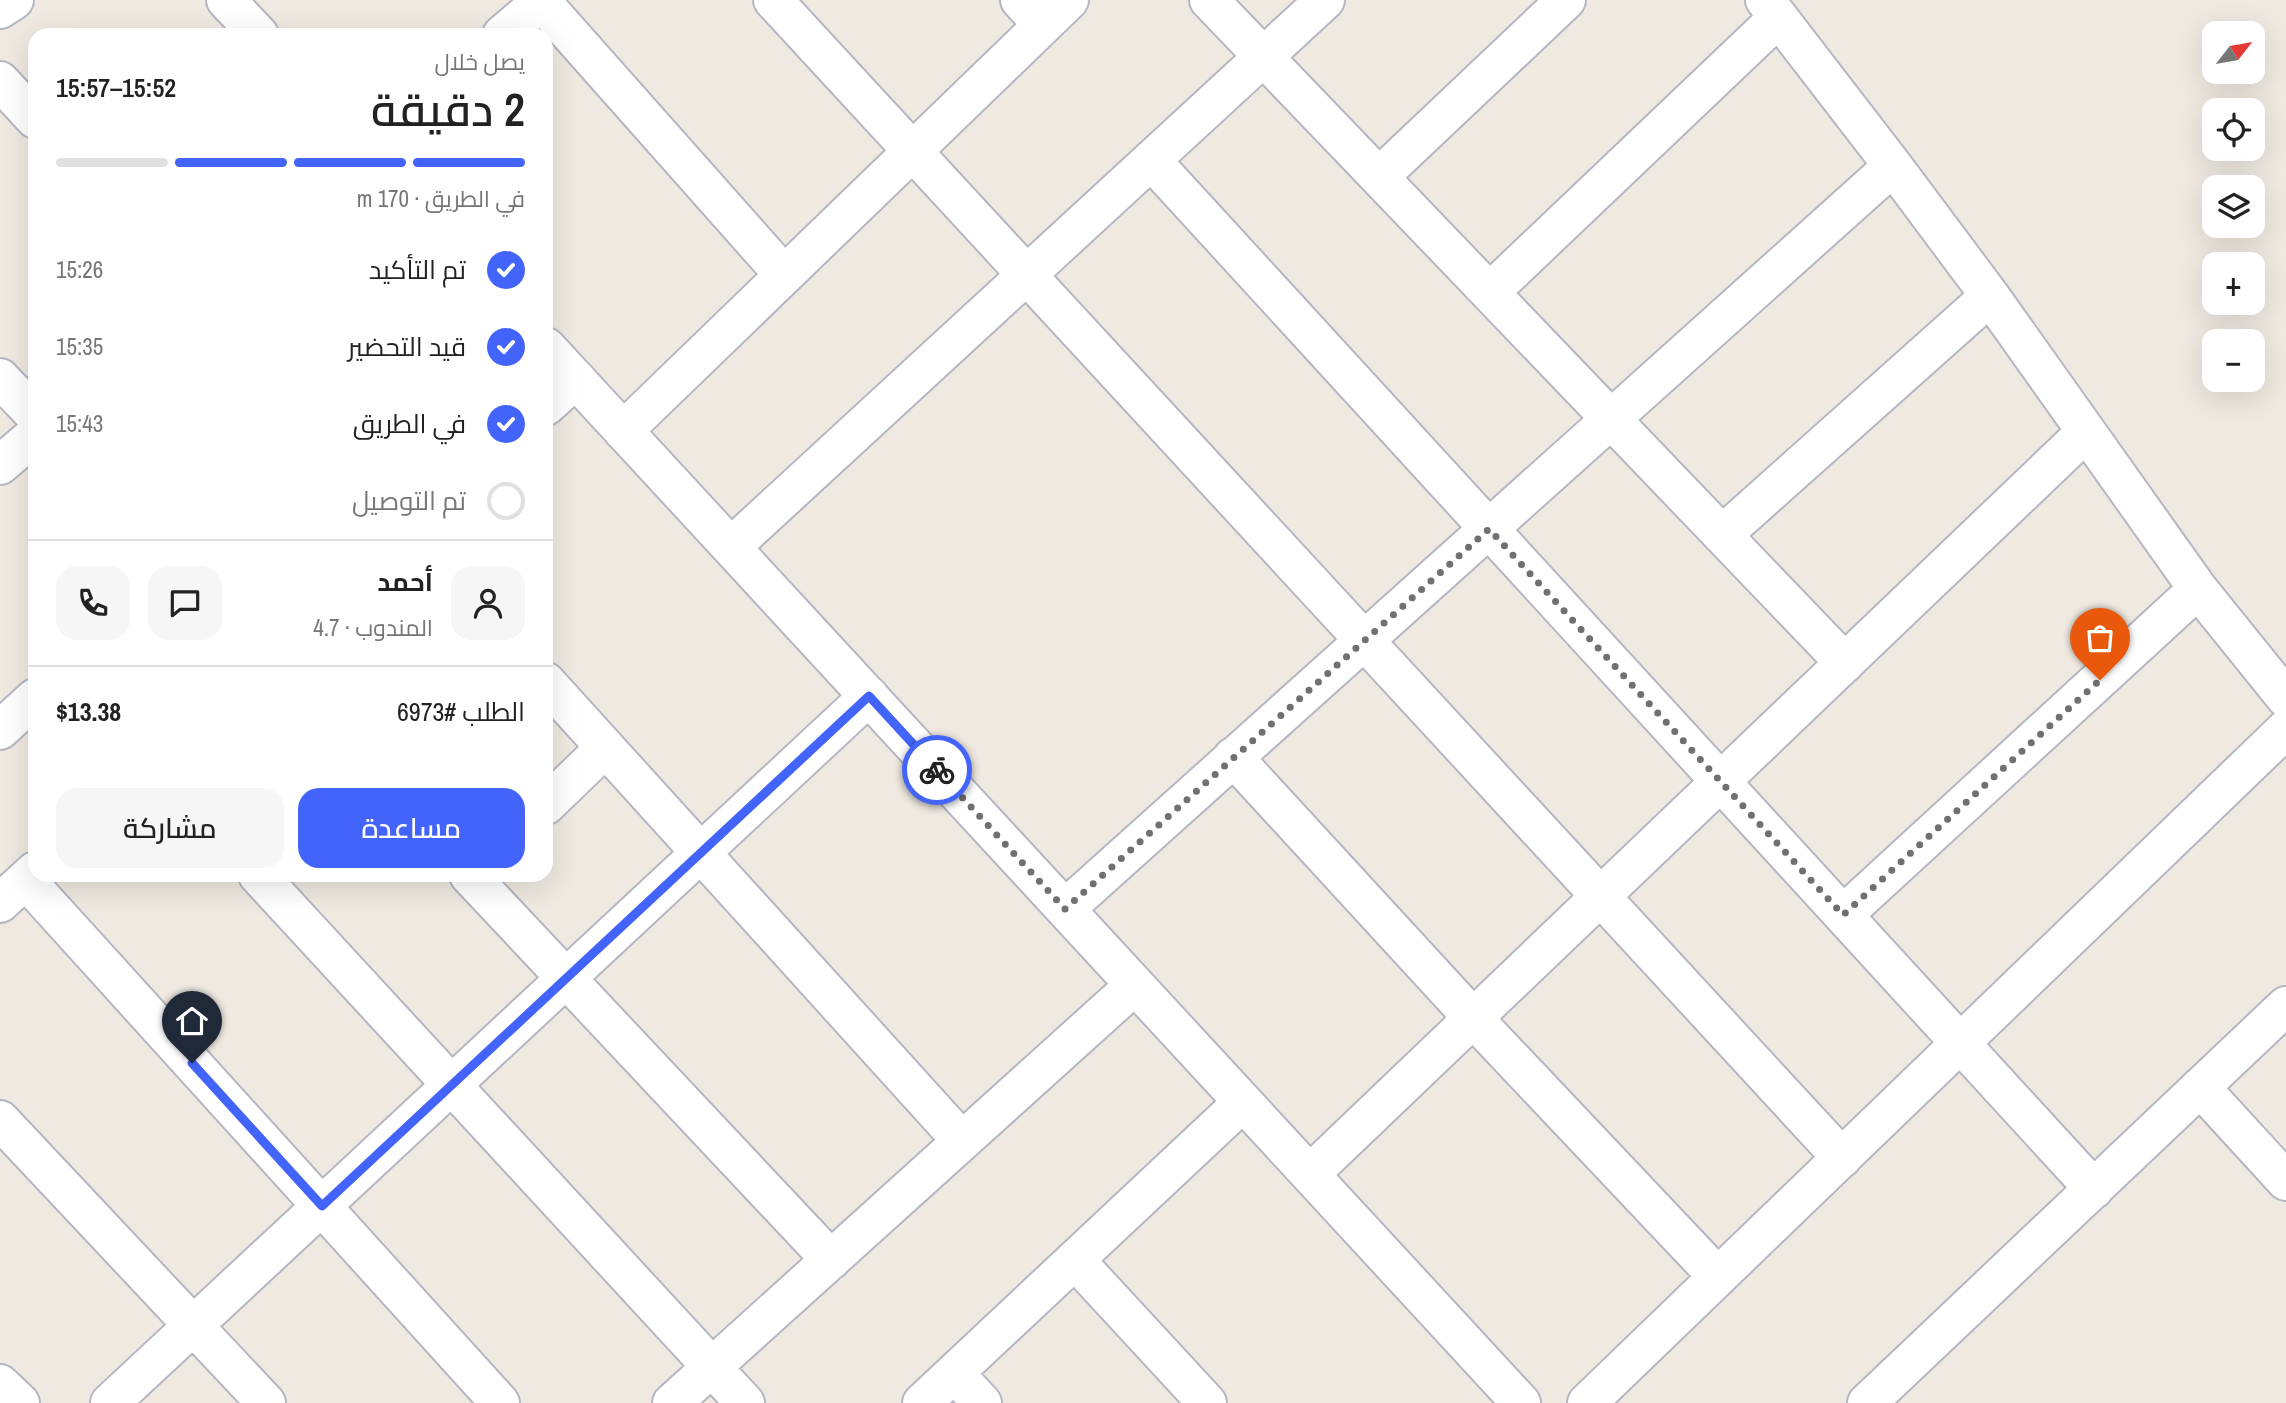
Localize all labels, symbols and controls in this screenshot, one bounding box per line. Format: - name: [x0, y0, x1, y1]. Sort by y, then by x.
- north arrow: [2202, 21, 2264, 84]
- map controls: [2202, 21, 2265, 392]
- text: يصل خلال: [434, 46, 525, 77]
- text: 15:52–15:57: [56, 70, 176, 105]
- text: 2 دقيقة: [371, 78, 525, 140]
- button: locate: [2202, 98, 2265, 161]
- button: layers: [2202, 175, 2265, 238]
- text: في الطريق · 170 m: [357, 183, 525, 214]
- icon: check: [487, 251, 525, 289]
- text: تم التأكيد: [369, 252, 466, 287]
- button: +: [2202, 252, 2265, 315]
- text: 15:26: [56, 254, 103, 285]
- icon: check: [487, 328, 525, 366]
- text: قيد التحضير: [348, 329, 466, 364]
- button: −: [2202, 329, 2265, 392]
- text: 15:35: [56, 331, 103, 362]
- icon: check: [487, 405, 525, 443]
- text: في الطريق: [353, 406, 466, 441]
- text: 15:43: [56, 408, 103, 439]
- text: تم التوصيل: [352, 483, 466, 518]
- text: أحمد: [377, 564, 433, 599]
- button: phone: [56, 566, 130, 640]
- button: chat: [148, 566, 222, 640]
- button: person: [451, 566, 525, 640]
- pin: [2070, 608, 2130, 680]
- text: المندوب · 4.7: [313, 612, 433, 643]
- icon: bag: [2081, 619, 2119, 657]
- text: $13.38: [56, 694, 121, 729]
- text: الطلب #6973: [397, 694, 525, 729]
- courier: [902, 735, 972, 805]
- icon: bike: [918, 751, 956, 789]
- button: مشاركة: [56, 788, 284, 868]
- button: مساعدة: [298, 788, 525, 868]
- pin: [162, 991, 222, 1063]
- icon: home: [173, 1002, 211, 1040]

